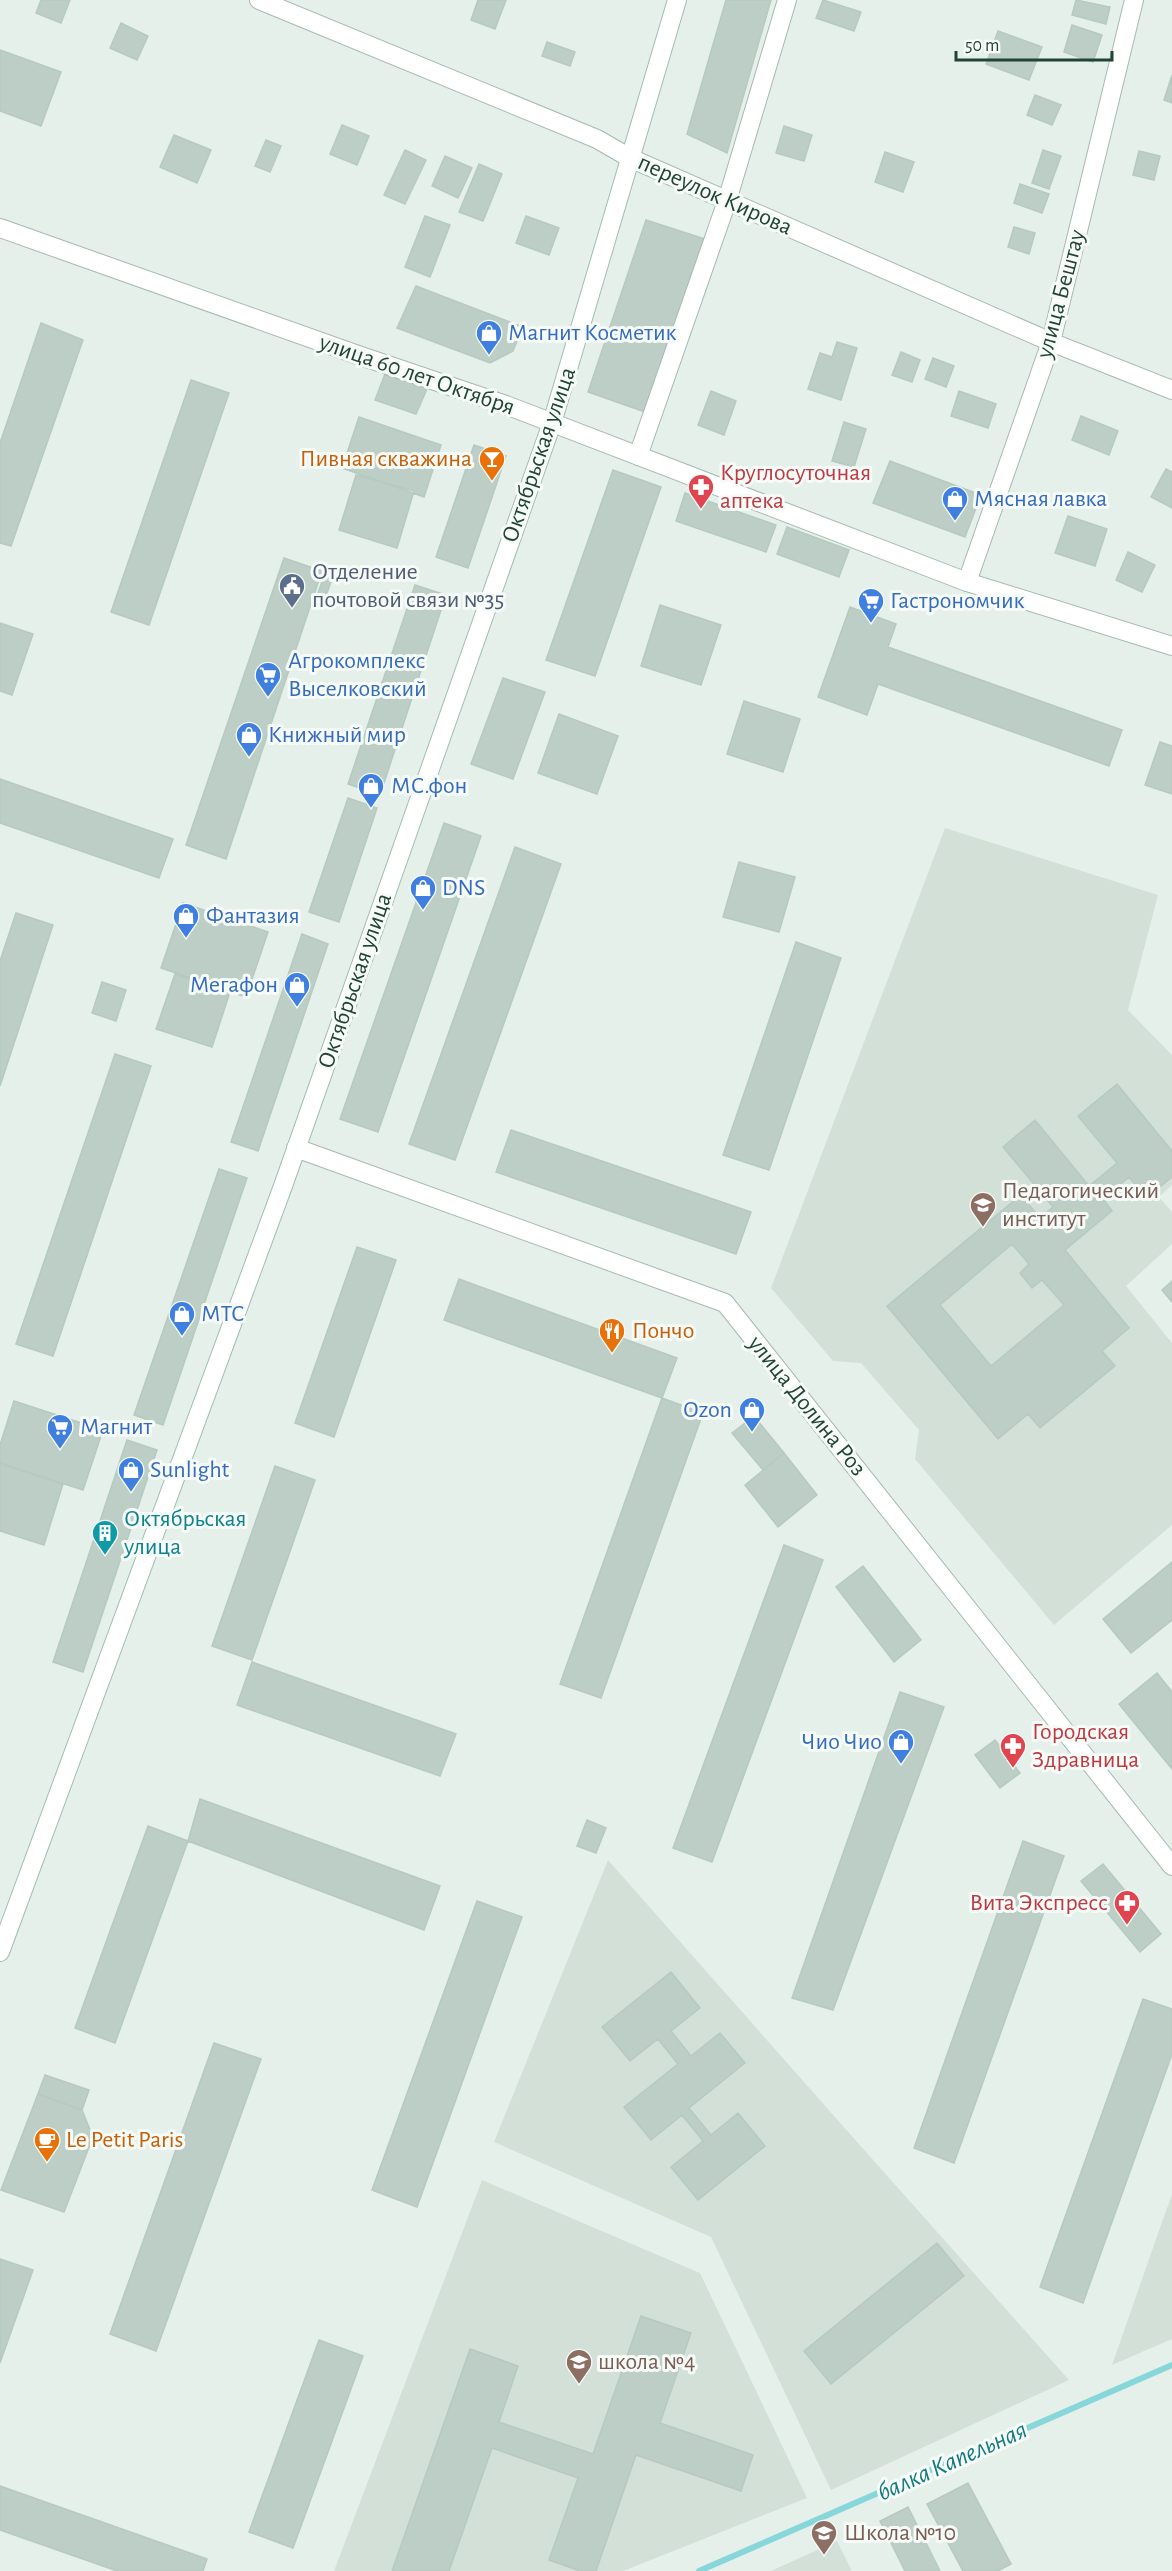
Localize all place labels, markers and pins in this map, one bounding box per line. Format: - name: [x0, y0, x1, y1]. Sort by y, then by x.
- shop icon: Магнит Косметик: [474, 318, 504, 356]
- place label: Магнит Косметик: [508, 321, 676, 345]
- bar icon: Пивная скважина: [477, 444, 507, 482]
- place label: Пивная скважина: [300, 447, 472, 471]
- place label: Круглосуточная аптека: [720, 461, 871, 513]
- pharmacy icon: Круглосуточная аптека: [686, 472, 716, 510]
- shop icon: Мясная лавка: [940, 484, 970, 522]
- place label: Мясная лавка: [974, 487, 1107, 511]
- place label: Отделение почтовой связи №35: [312, 560, 504, 612]
- public building icon: Отделение почтовой связи №35: [277, 571, 307, 609]
- supermarket icon: Гастрономчик: [856, 586, 886, 624]
- place label: Гастрономчик: [890, 589, 1024, 613]
- place label: Агрокомплекс Выселковский: [288, 649, 427, 701]
- supermarket icon: Агрокомплекс Выселковский: [253, 660, 283, 698]
- shop icon: Книжный мир: [234, 720, 264, 758]
- place label: Книжный мир: [268, 723, 406, 747]
- shop icon: МС.фон: [356, 771, 386, 809]
- place label: МС.фон: [391, 774, 467, 798]
- shop icon: DNS: [408, 873, 438, 911]
- place label: DNS: [442, 876, 485, 900]
- shop icon: Фантазия: [171, 901, 201, 939]
- place label: Фантазия: [206, 904, 300, 928]
- shop icon: Мегафон: [282, 970, 312, 1008]
- place label: Мегафон: [190, 973, 278, 997]
- place label: Педагогический институт: [1002, 1179, 1159, 1231]
- school or university icon: Педагогический институт: [968, 1190, 998, 1228]
- shop icon: МТС: [167, 1299, 197, 1337]
- place label: МТС: [201, 1302, 245, 1326]
- restaurant icon: Пончо: [597, 1316, 627, 1354]
- place label: Пончо: [632, 1319, 694, 1343]
- shop icon: Ozon: [737, 1395, 767, 1433]
- place label: Ozon: [683, 1398, 732, 1422]
- supermarket icon: Магнит: [45, 1412, 75, 1450]
- place label: Магнит: [80, 1415, 152, 1439]
- shop icon: Sunlight: [116, 1455, 146, 1493]
- place label: Sunlight: [150, 1458, 230, 1482]
- place label: Октябрьская улица: [123, 1507, 247, 1559]
- building icon: Октябрьская улица: [90, 1518, 120, 1556]
- place label: Городская Здравница: [1032, 1720, 1139, 1772]
- shop icon: Чио Чио: [886, 1727, 916, 1765]
- place label: Чио Чио: [802, 1730, 882, 1754]
- pharmacy icon: Городская Здравница: [998, 1731, 1028, 1769]
- pharmacy icon: Вита Экспресс: [1112, 1888, 1142, 1926]
- place label: Вита Экспресс: [969, 1891, 1108, 1915]
- cafe icon: Le Petit Paris: [32, 2125, 62, 2163]
- place label: Le Petit Paris: [66, 2128, 183, 2152]
- school or university icon: школа №4: [564, 2347, 594, 2385]
- place label: школа №4: [598, 2350, 695, 2374]
- school or university icon: Школа №10: [809, 2518, 839, 2556]
- place label: Школа №10: [844, 2521, 956, 2545]

